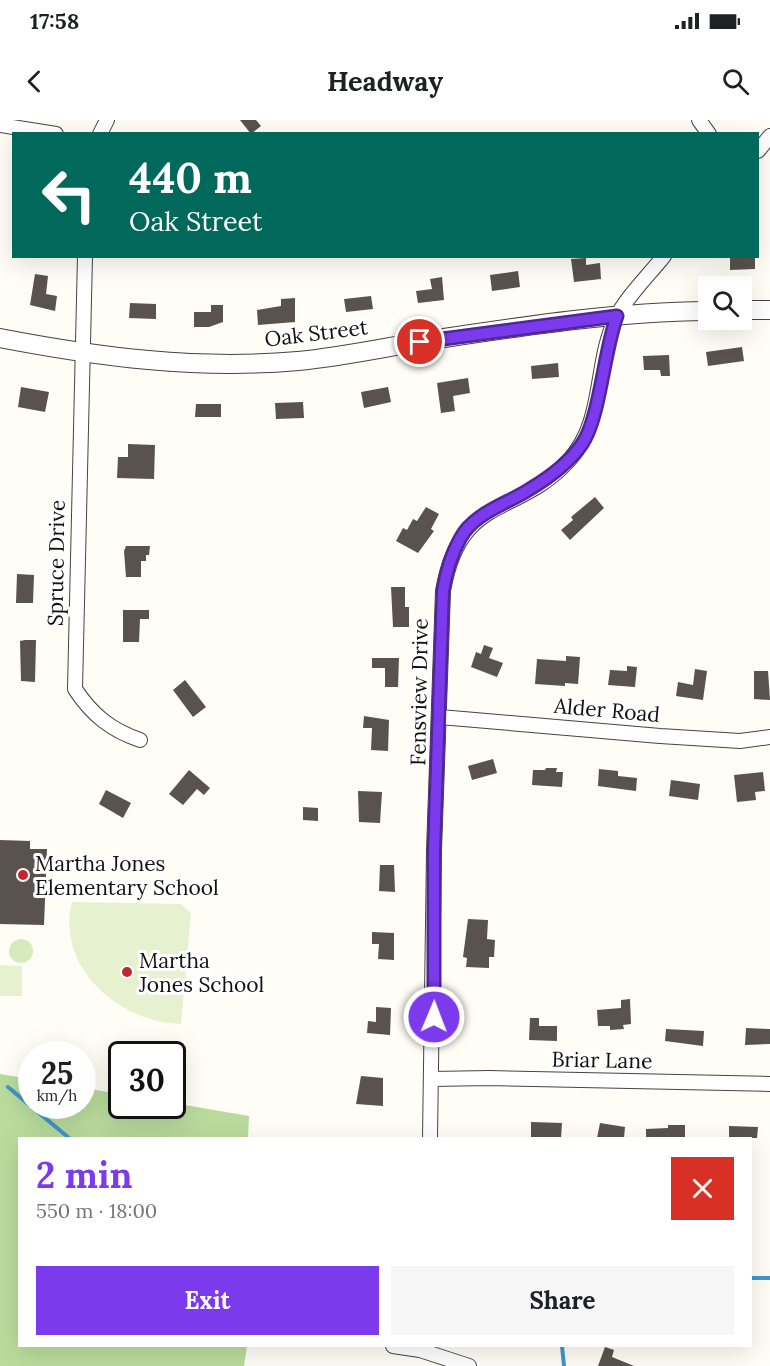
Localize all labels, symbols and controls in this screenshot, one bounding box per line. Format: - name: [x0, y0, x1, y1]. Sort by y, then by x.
- text: 17:58: [30, 7, 79, 35]
- text: Headway: [327, 64, 443, 98]
- icon: back: [18, 65, 51, 98]
- icon: search: [719, 65, 752, 98]
- text: 440 m: [129, 151, 252, 205]
- icon: left: [30, 156, 108, 234]
- text: Oak Street: [129, 204, 263, 238]
- map controls: [698, 276, 752, 330]
- button: search: [698, 276, 752, 330]
- street label: Oak Street: [263, 313, 370, 353]
- pin: [394, 316, 445, 367]
- icon: arrive: [403, 325, 436, 358]
- street label: Spruce Drive: [41, 500, 71, 626]
- street label: Fensview Drive: [404, 618, 434, 766]
- street label: Alder Road: [552, 692, 661, 728]
- place label: Martha Jones Elementary School: [35, 850, 219, 901]
- marker: Martha Jones Elementary School: [16, 868, 30, 882]
- place label: Martha Jones School: [138, 947, 264, 998]
- marker: Martha Jones School: [120, 965, 134, 979]
- position arrow: [402, 985, 466, 1049]
- speed limit sign: 30: [108, 1041, 186, 1119]
- street label: Briar Lane: [551, 1046, 653, 1074]
- text: 25: [41, 1054, 73, 1092]
- text: km/h: [37, 1086, 77, 1105]
- text: 2 min: [36, 1152, 133, 1198]
- button: close: [671, 1157, 734, 1220]
- text: 550 m · 18:00: [36, 1198, 157, 1223]
- button: Exit: [36, 1266, 379, 1335]
- button: Share: [391, 1266, 734, 1335]

